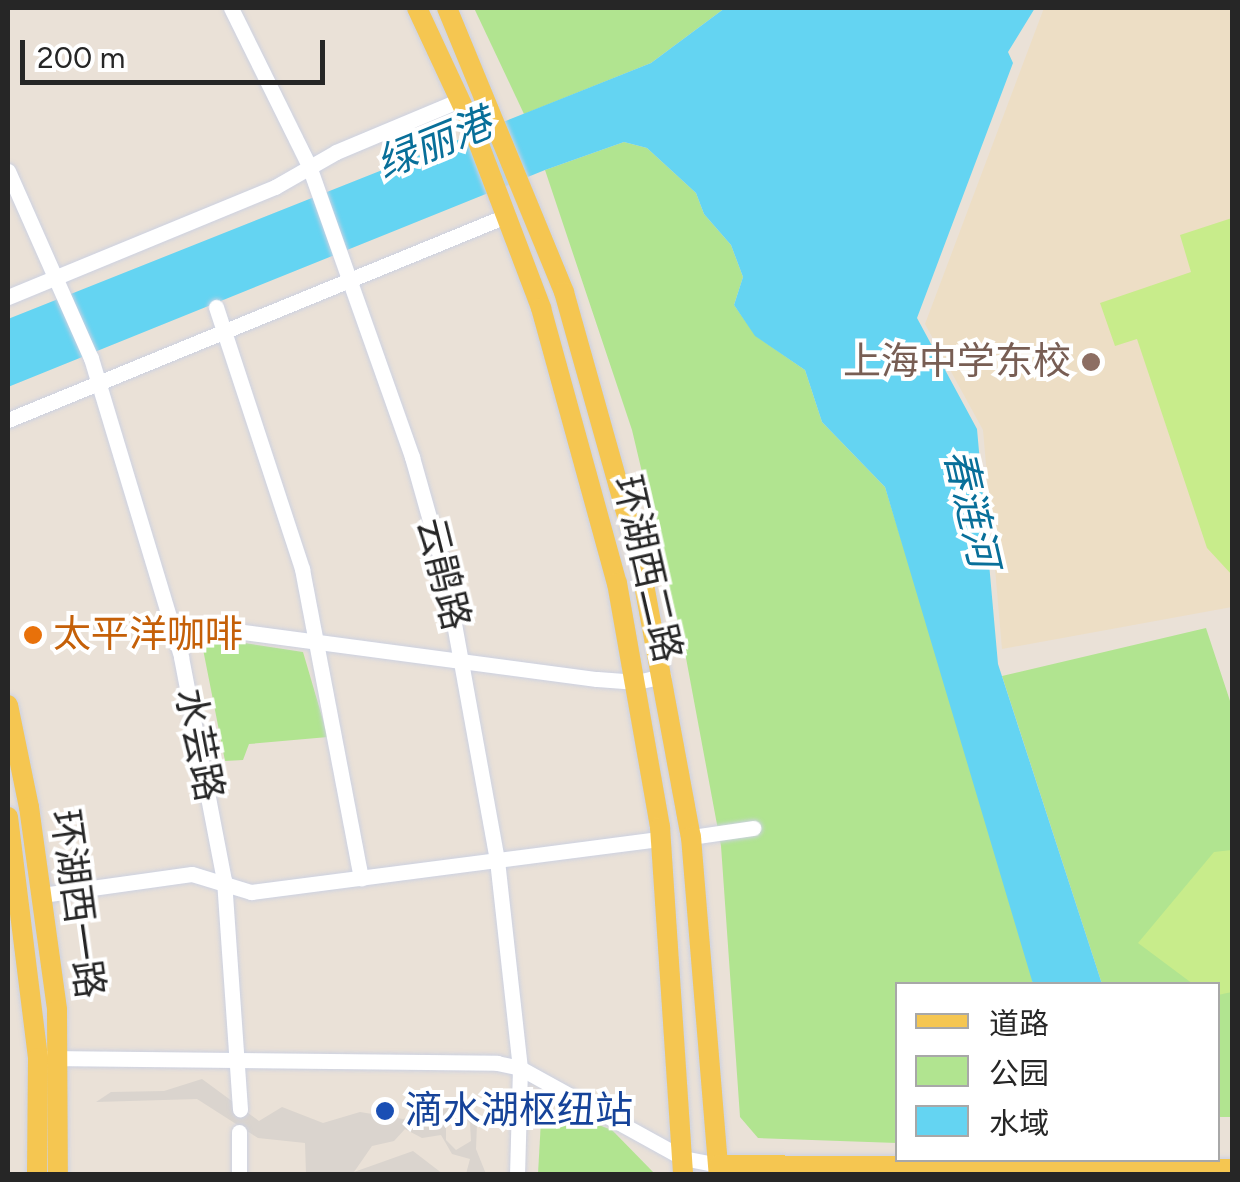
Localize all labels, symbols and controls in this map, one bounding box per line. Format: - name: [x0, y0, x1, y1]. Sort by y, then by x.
- scale bar: [25, 20, 330, 82]
- text: 200 m: [37, 39, 125, 76]
- water label: 绿丽港: [369, 98, 499, 188]
- place label: 上海中学东校: [843, 339, 1071, 385]
- marker: 上海中学东校: [1080, 351, 1102, 373]
- water label: 春涟河: [935, 444, 1009, 572]
- street label: 环湖西二路: [603, 471, 691, 667]
- street label: 云鹃路: [407, 513, 479, 635]
- place label: 太平洋咖啡: [53, 612, 243, 658]
- marker: 太平洋咖啡: [22, 624, 44, 646]
- street label: 水芸路: [166, 685, 232, 805]
- street label: 环湖西一路: [41, 807, 113, 1001]
- legend: [895, 982, 1220, 1162]
- text: 道路: [989, 1005, 1049, 1042]
- text: 公园: [989, 1055, 1049, 1092]
- place label: 滴水湖枢纽站: [405, 1088, 633, 1134]
- marker: 滴水湖枢纽站: [374, 1100, 396, 1122]
- text: 水域: [989, 1105, 1049, 1142]

